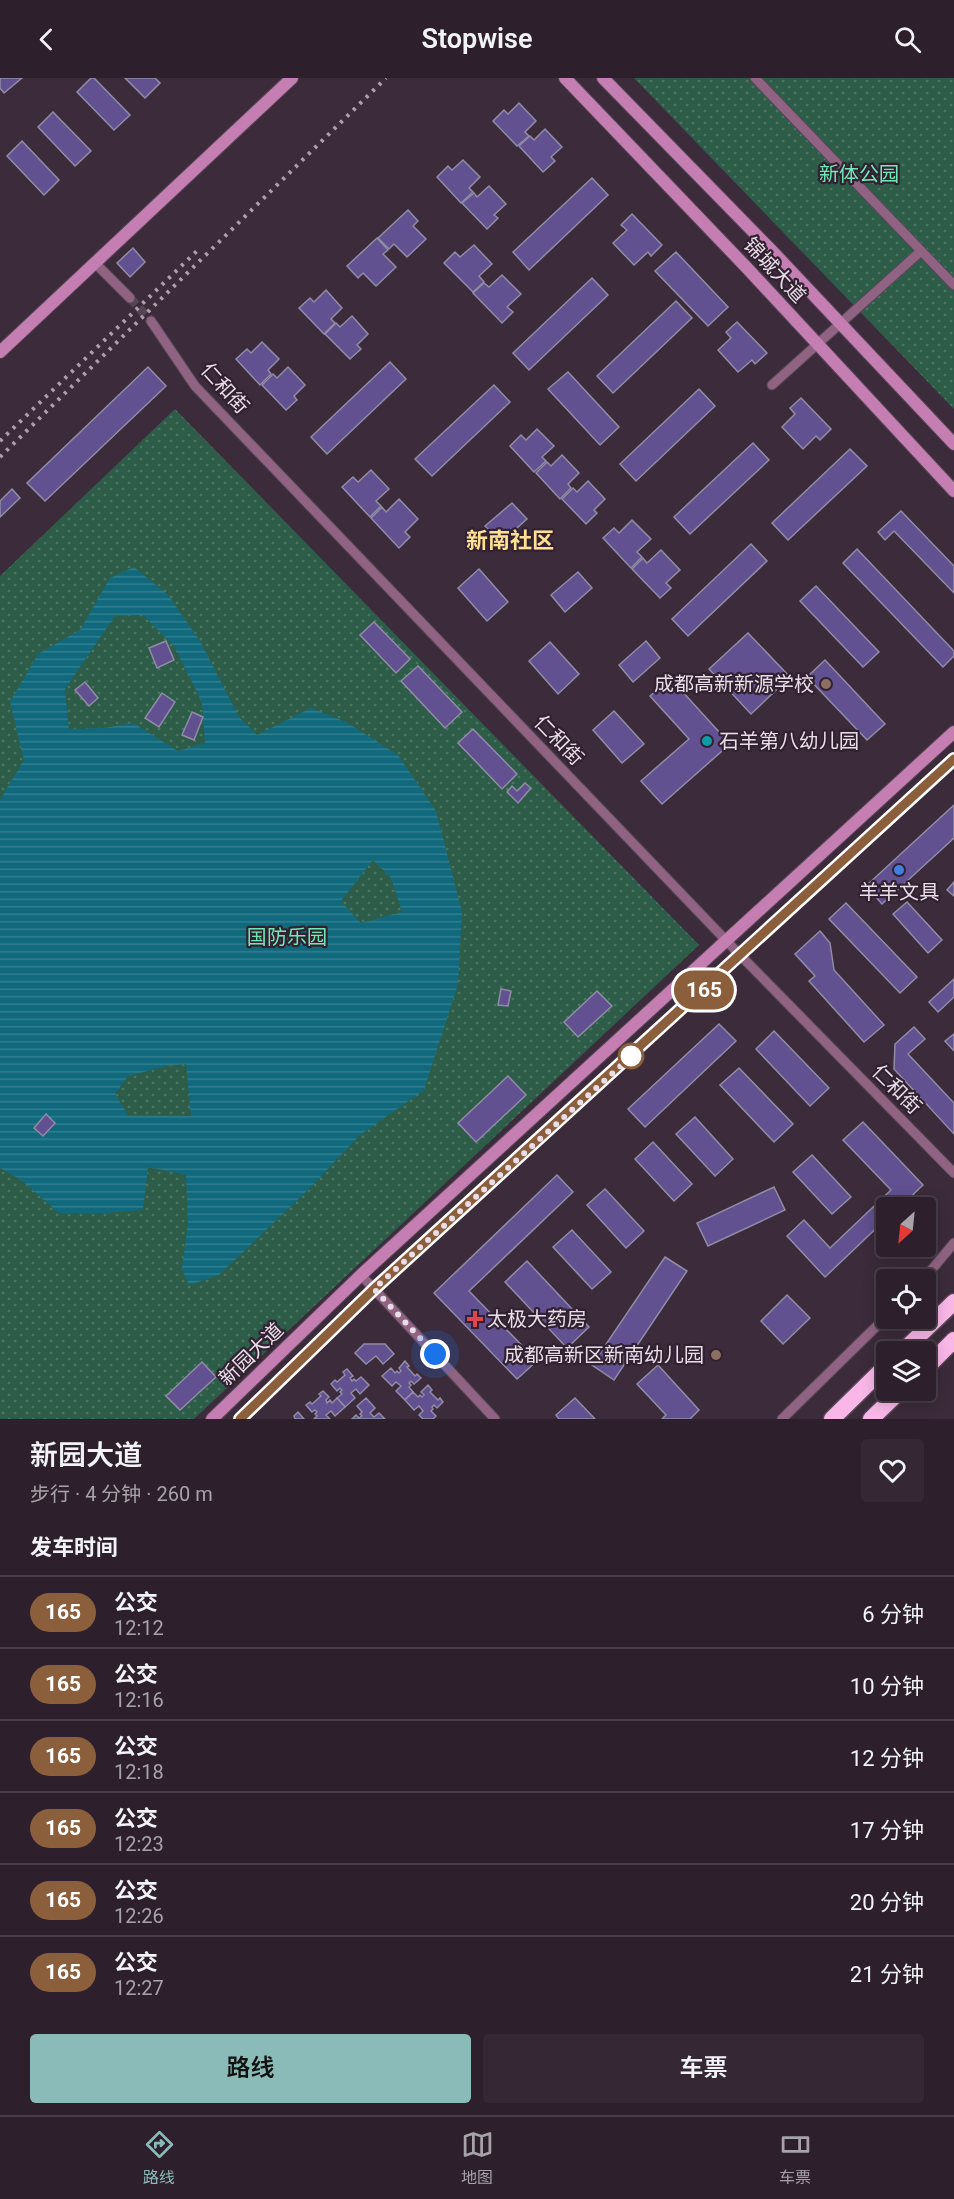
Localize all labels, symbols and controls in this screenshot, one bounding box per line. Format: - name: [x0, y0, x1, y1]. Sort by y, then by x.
- icon: back: [30, 23, 63, 56]
- text: Stopwise: [421, 23, 533, 55]
- icon: search: [891, 23, 924, 56]
- park label: 新体公园: [819, 162, 899, 186]
- street label: 锦城大道: [739, 233, 811, 307]
- street label: 仁和街: [196, 358, 254, 418]
- district label: 新南社区: [466, 528, 554, 553]
- place label: 成都高新新源学校: [654, 672, 814, 696]
- marker: 成都高新新源学校: [819, 677, 833, 691]
- street label: 仁和街: [530, 710, 588, 770]
- place label: 石羊第八幼儿园: [719, 729, 859, 753]
- marker: 石羊第八幼儿园: [700, 734, 714, 748]
- marker: 羊羊文具: [892, 863, 906, 877]
- place label: 羊羊文具: [859, 880, 939, 904]
- park label: 国防乐园: [247, 925, 327, 949]
- line badge: 165: [670, 970, 738, 1010]
- text: 165: [686, 978, 722, 1002]
- unlabelled marker: [618, 1043, 644, 1069]
- street label: 仁和街: [867, 1059, 927, 1119]
- north arrow: [876, 1197, 936, 1257]
- map controls: [876, 1197, 936, 1401]
- button: locate: [876, 1269, 936, 1329]
- place label: 太极大药房: [487, 1307, 587, 1331]
- marker: 太极大药房: [468, 1312, 482, 1326]
- street label: 新园大道: [214, 1318, 288, 1390]
- your location: [420, 1339, 450, 1369]
- button: layers: [876, 1341, 936, 1401]
- place label: 成都高新区新南幼儿园: [504, 1343, 704, 1367]
- marker: 成都高新区新南幼儿园: [709, 1348, 723, 1362]
- text: 新园大道: [30, 1439, 142, 1472]
- button: heart: [861, 1439, 924, 1502]
- text: 步行 · 4 分钟 · 260 m: [30, 1482, 213, 1506]
- text: 发车时间: [30, 1535, 118, 1560]
- text: 公交: [114, 1590, 158, 1615]
- text: 165: [45, 1600, 81, 1624]
- text: 6 分钟: [862, 1602, 924, 1627]
- text: 12:12: [114, 1616, 164, 1640]
- text: 公交: [114, 1662, 158, 1687]
- text: 165: [45, 1672, 81, 1696]
- text: 10 分钟: [850, 1674, 924, 1699]
- text: 12:16: [114, 1688, 164, 1712]
- text: 公交: [114, 1734, 158, 1759]
- text: 165: [45, 1744, 81, 1768]
- text: 12 分钟: [850, 1746, 924, 1771]
- text: 12:18: [114, 1760, 164, 1784]
- text: 公交: [114, 1806, 158, 1831]
- text: 165: [45, 1816, 81, 1840]
- text: 17 分钟: [850, 1818, 924, 1843]
- text: 12:23: [114, 1832, 164, 1856]
- text: 公交: [114, 1878, 158, 1903]
- text: 165: [45, 1888, 81, 1912]
- text: 20 分钟: [850, 1890, 924, 1915]
- text: 12:26: [114, 1904, 164, 1928]
- text: 公交: [114, 1950, 158, 1975]
- text: 165: [45, 1960, 81, 1984]
- text: 21 分钟: [850, 1962, 924, 1987]
- text: 12:27: [114, 1976, 164, 2000]
- button: 路线: [30, 2034, 471, 2103]
- button: 车票: [483, 2034, 924, 2103]
- tab: 路线: [143, 2128, 176, 2188]
- tab: 地图: [461, 2128, 494, 2188]
- tab: 车票: [779, 2128, 812, 2188]

